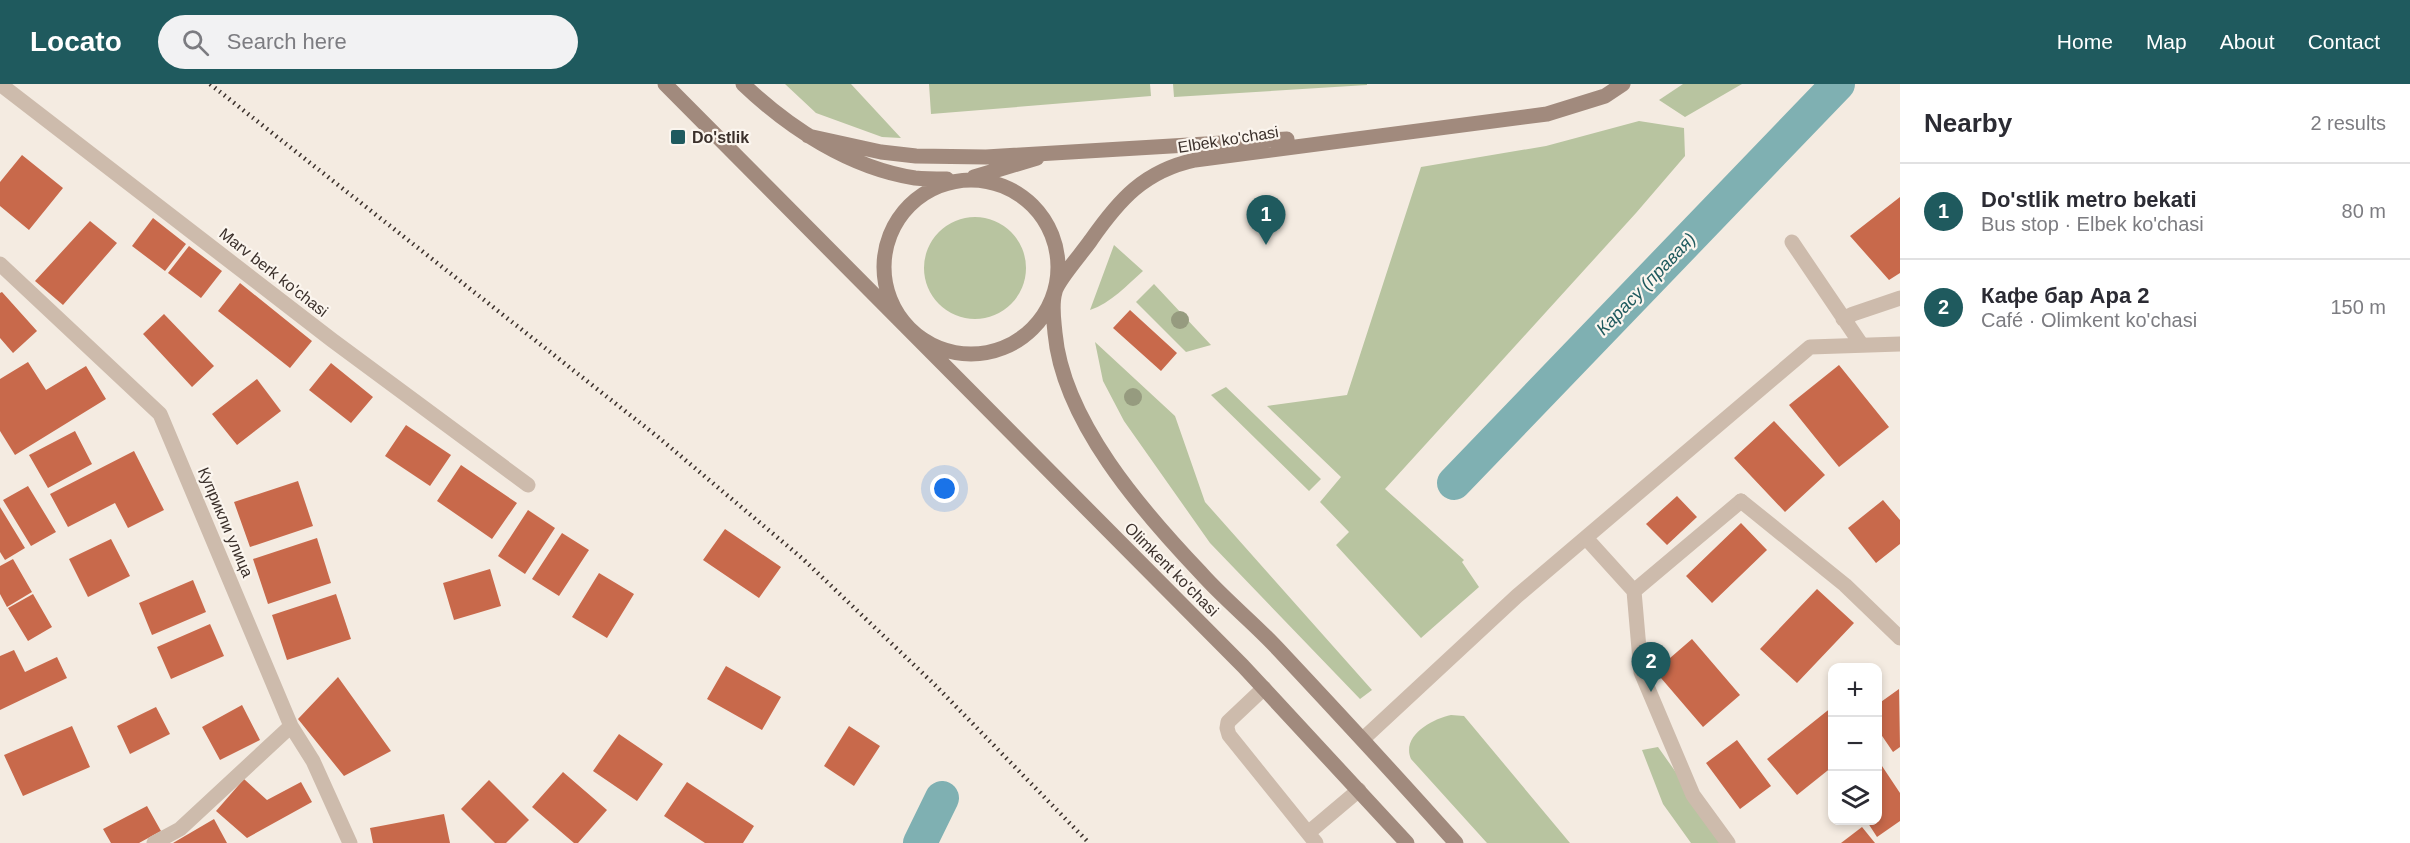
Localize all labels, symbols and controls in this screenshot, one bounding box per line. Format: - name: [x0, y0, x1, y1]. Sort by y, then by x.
- search box: [158, 15, 578, 69]
- text: Locato: [30, 26, 122, 57]
- icon: search: [179, 26, 212, 59]
- text: Search here: [227, 29, 347, 54]
- text: Home: [2057, 30, 2113, 53]
- text: Map: [2146, 30, 2187, 53]
- text: About: [2220, 30, 2275, 53]
- text: Contact: [2308, 30, 2380, 53]
- text: Nearby: [1924, 108, 2012, 138]
- text: 2 results: [2310, 112, 2386, 134]
- street label: Elbek ko'chasi: [1176, 123, 1280, 156]
- marker: Do'stlik: [669, 128, 687, 146]
- place label: Do'stlik: [692, 129, 749, 146]
- text: Do'stlik metro bekati: [1981, 187, 2197, 212]
- pin: 1: [1246, 196, 1286, 245]
- text: 1: [1938, 200, 1949, 222]
- text: 80 m: [2342, 200, 2386, 222]
- text: Bus stop · Elbek ko'chasi: [1981, 213, 2204, 235]
- street label: Marv berk ko'chasi: [216, 225, 331, 320]
- water label: Карасу (правая): [1592, 229, 1700, 339]
- text: Кафе бар Ара 2: [1981, 283, 2150, 308]
- text: 2: [1938, 296, 1949, 318]
- text: 150 m: [2330, 296, 2386, 318]
- text: Café · Olimkent ko'chasi: [1981, 309, 2197, 331]
- street label: Куприкли улица: [195, 465, 256, 580]
- your location: [930, 474, 959, 503]
- street label: Olimkent ko'chasi: [1121, 519, 1222, 620]
- pin: 2: [1632, 642, 1670, 692]
- map controls: [1828, 663, 1882, 825]
- button: +: [1828, 663, 1882, 717]
- button: −: [1828, 717, 1882, 771]
- button: layers: [1828, 771, 1882, 825]

